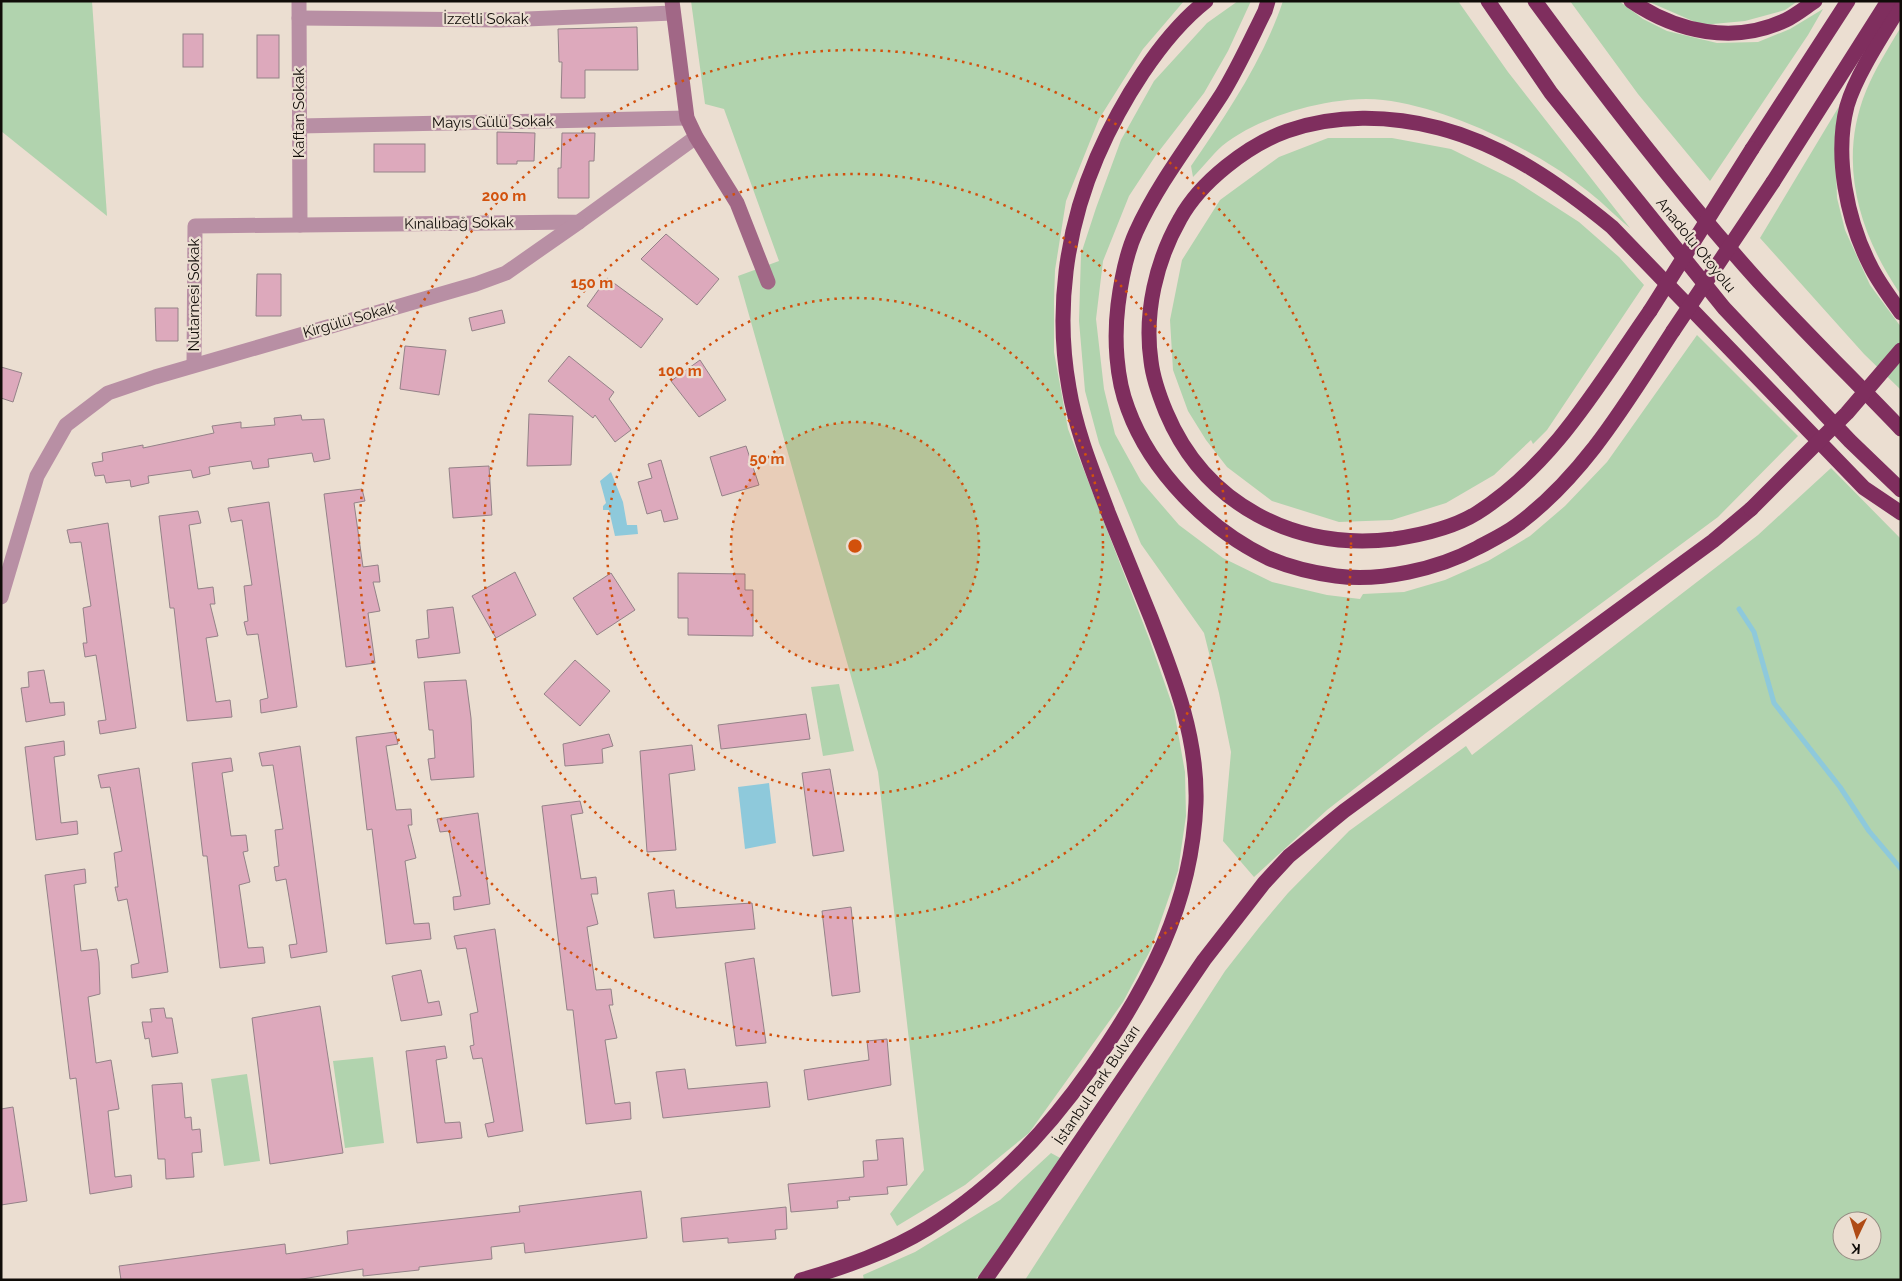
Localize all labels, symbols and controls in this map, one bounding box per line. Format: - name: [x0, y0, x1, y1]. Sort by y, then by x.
- street label: İzzetli Sokak: [443, 9, 529, 28]
- street label: Kaftan Sokak: [290, 68, 308, 158]
- street label: Mayıs Gülü Sokak: [432, 112, 554, 132]
- text: 200 m: [482, 187, 526, 205]
- street label: Anadolu Otoyolu: [1652, 194, 1740, 296]
- street label: Kınalıbağ Sokak: [404, 213, 514, 233]
- street label: Nutarnesi Sokak: [185, 238, 203, 351]
- text: 150 m: [571, 274, 613, 292]
- street label: Kirgülü Sokak: [301, 298, 397, 342]
- text: 100 m: [658, 362, 702, 380]
- text: 50 m: [749, 450, 785, 468]
- centre of rings: [846, 537, 864, 555]
- street label: İstanbul Park Bulvarı: [1050, 1021, 1144, 1148]
- north arrow: [1832, 1211, 1882, 1261]
- text: K: [1850, 1241, 1861, 1257]

